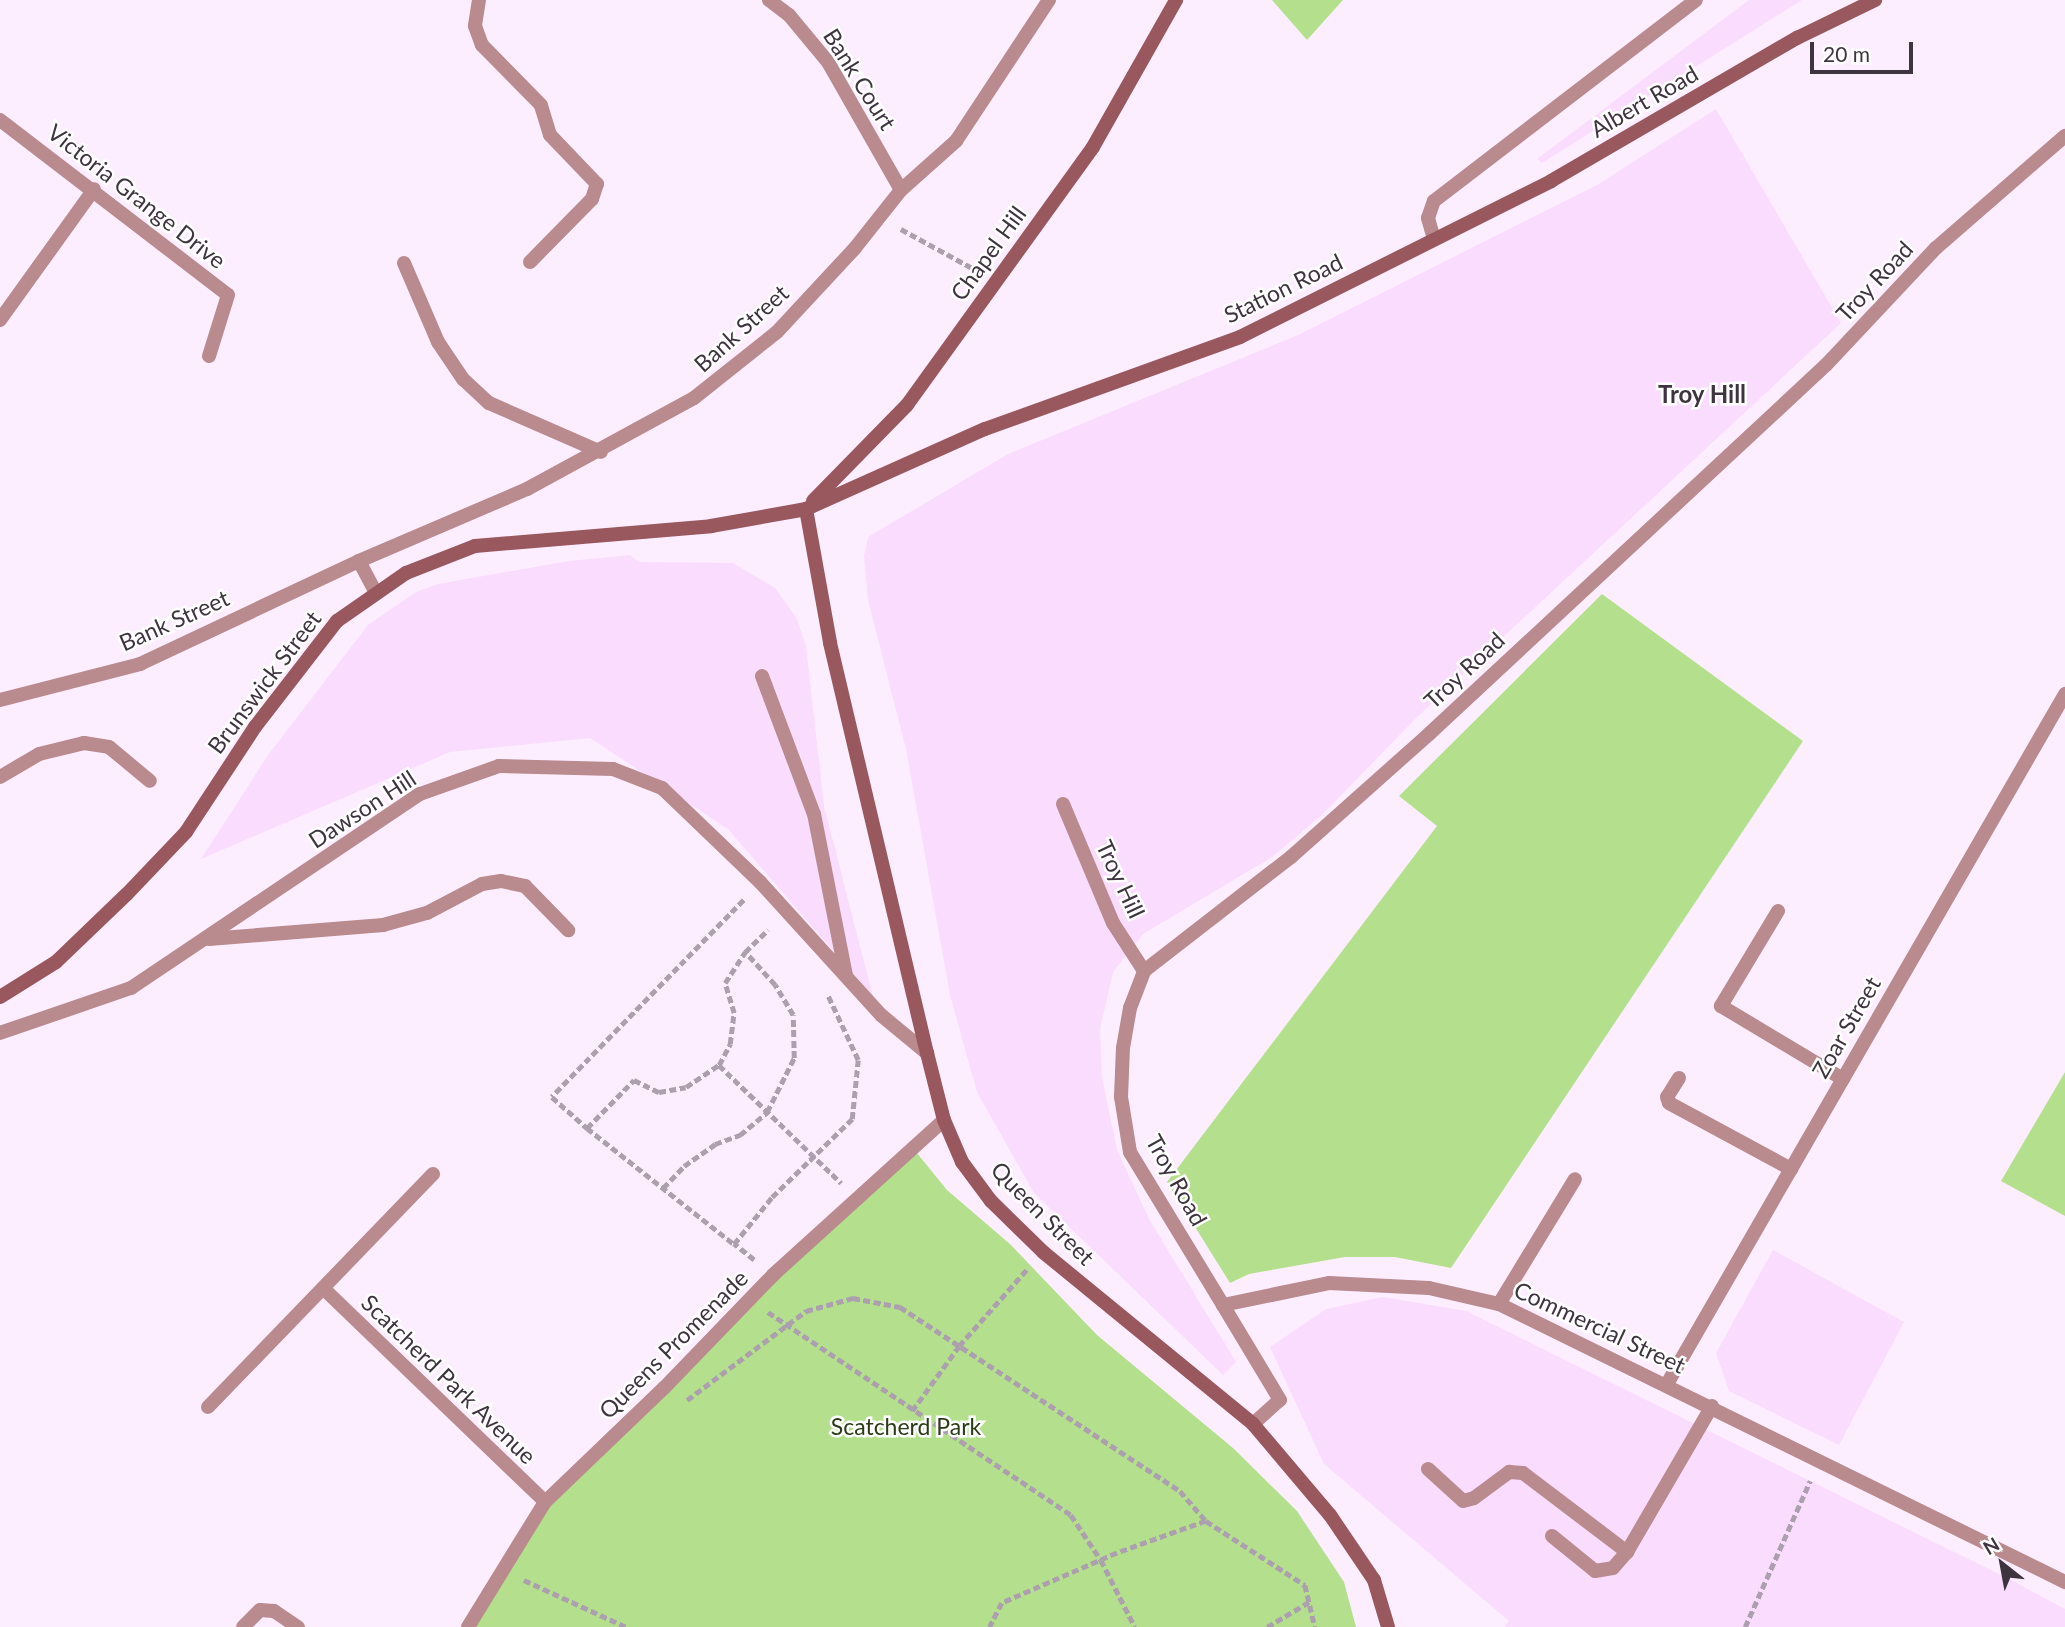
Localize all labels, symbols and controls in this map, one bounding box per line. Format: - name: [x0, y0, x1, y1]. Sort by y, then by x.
- street label: Bank Court: [818, 23, 902, 135]
- scale bar: [1813, 28, 1916, 72]
- text: 20 m: [1823, 41, 1870, 66]
- street label: Albert Road: [1585, 59, 1703, 143]
- street label: Victoria Grange Drive: [43, 118, 231, 274]
- street label: Chapel Hill: [945, 200, 1031, 306]
- street label: Troy Road: [1830, 235, 1918, 327]
- street label: Station Road: [1219, 247, 1347, 329]
- street label: Bank Street: [688, 279, 794, 377]
- district label: Troy Hill: [1658, 380, 1746, 408]
- street label: Bank Street: [115, 584, 233, 656]
- street label: Brunswick Street: [201, 605, 327, 759]
- street label: Troy Road: [1418, 626, 1510, 714]
- street label: Dawson Hill: [303, 764, 421, 854]
- street label: Troy Hill: [1091, 835, 1151, 923]
- street label: Zoar Street: [1806, 971, 1886, 1083]
- street label: Troy Road: [1141, 1129, 1213, 1231]
- street label: Queen Street: [986, 1156, 1100, 1270]
- street label: Queens Promenade: [593, 1264, 753, 1424]
- street label: Commercial Street: [1510, 1275, 1690, 1379]
- street label: Scatcherd Park Avenue: [356, 1288, 542, 1470]
- park label: Scatcherd Park: [831, 1412, 981, 1440]
- north arrow: [1967, 1529, 2037, 1599]
- text: N: [1979, 1532, 2003, 1559]

